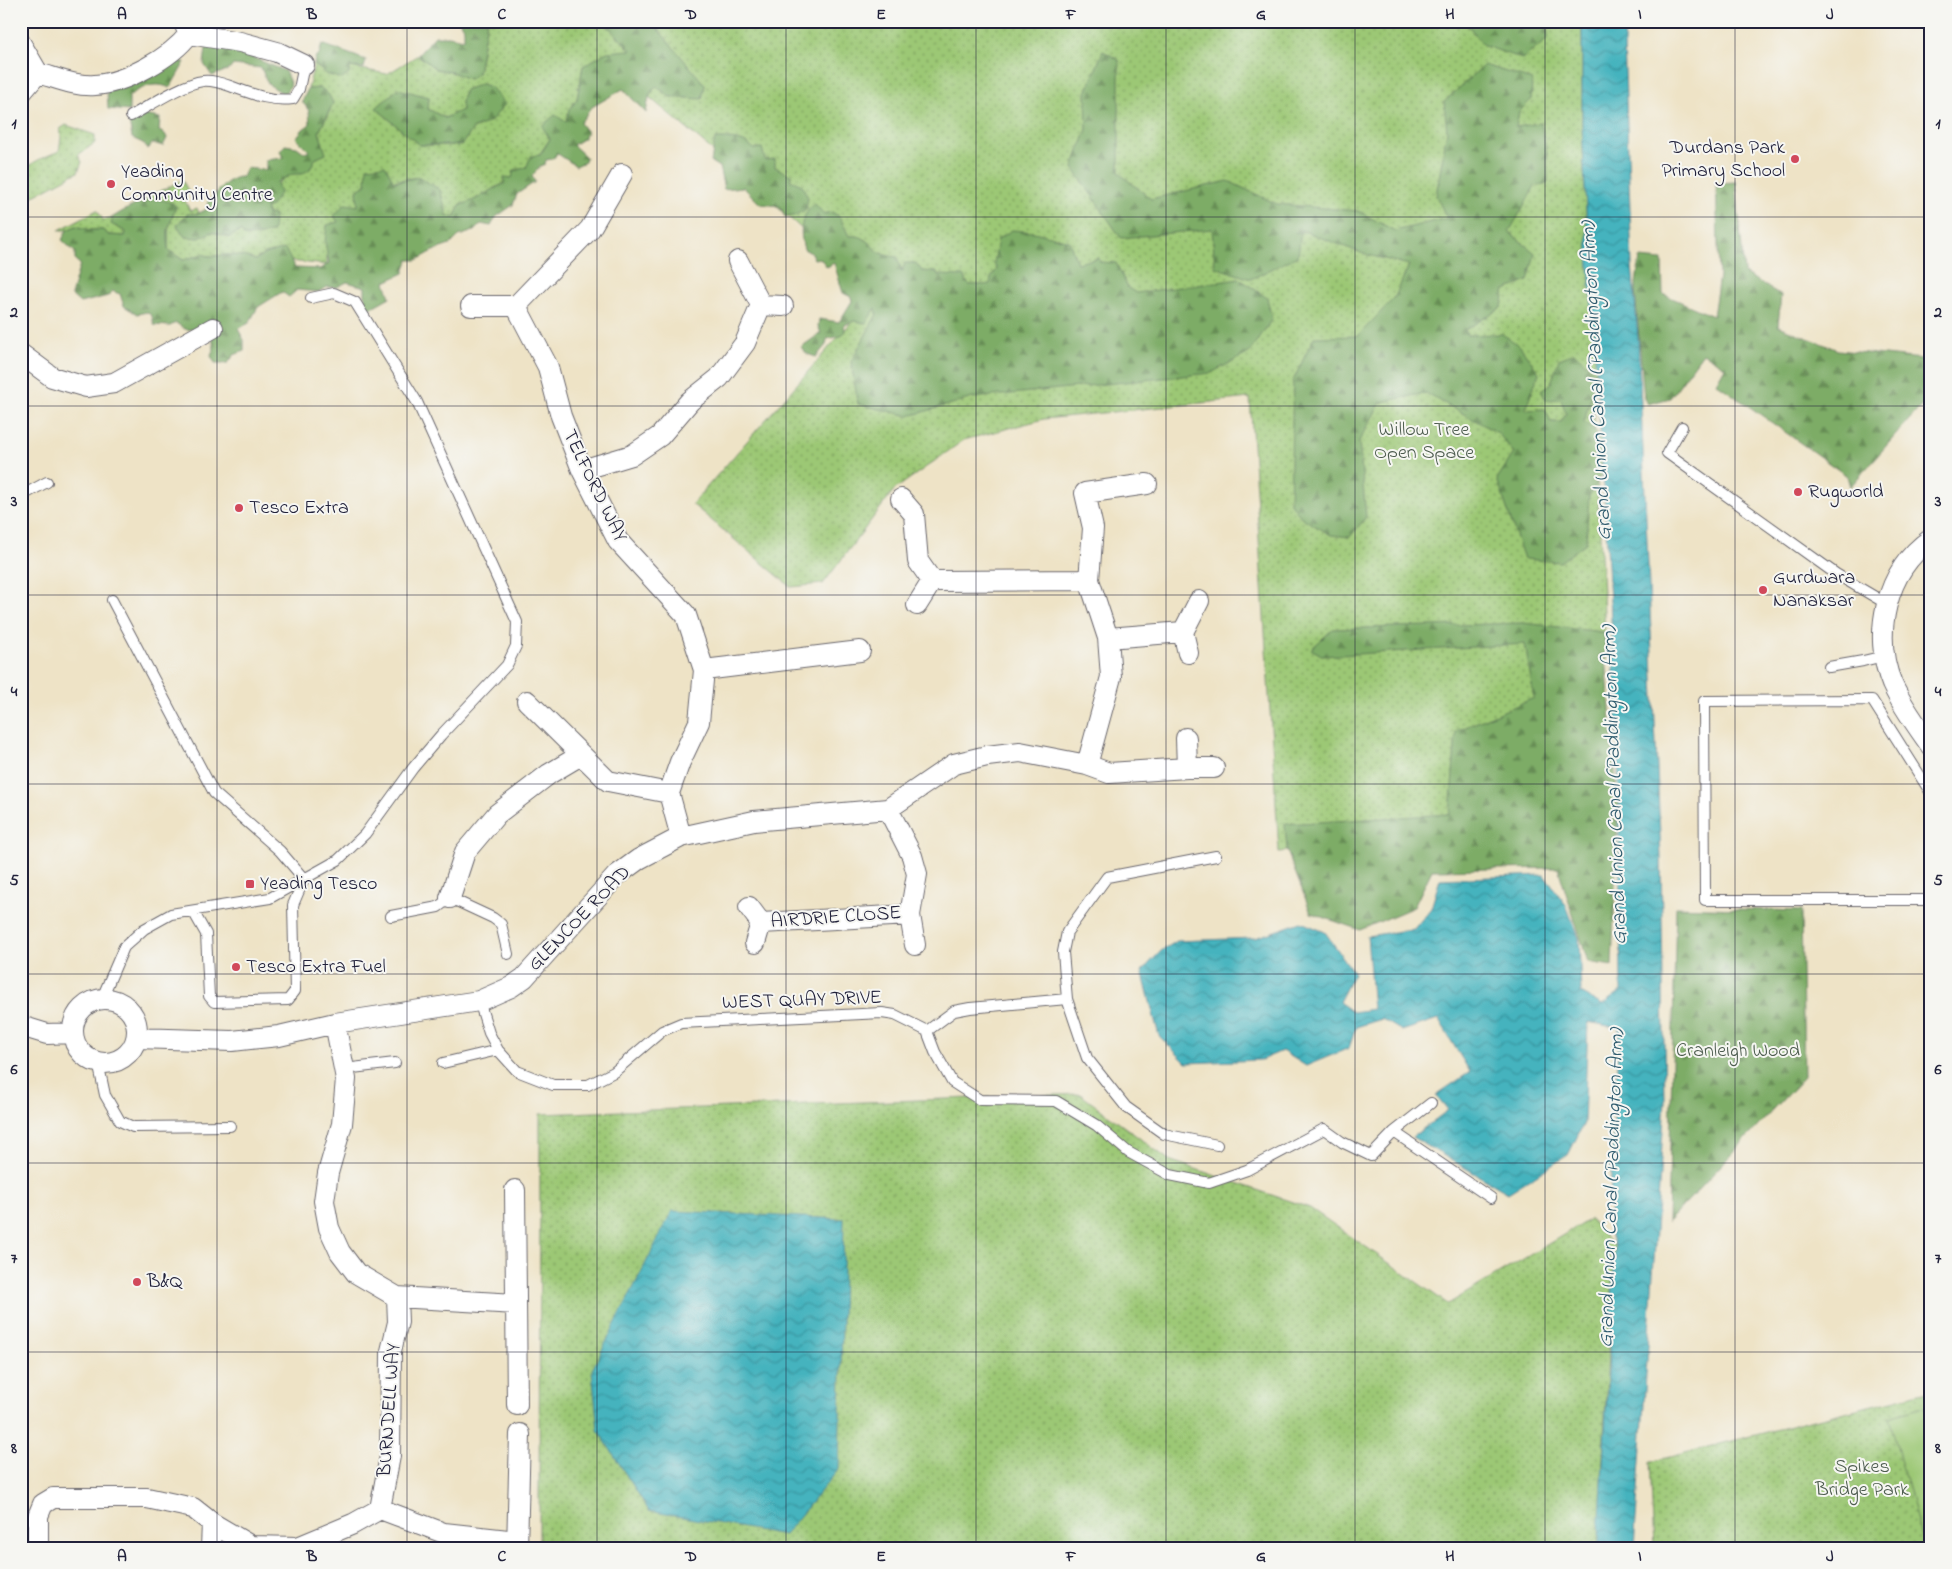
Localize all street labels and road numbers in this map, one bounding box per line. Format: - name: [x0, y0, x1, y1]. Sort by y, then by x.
- street label: TELFORD WAY: [554, 425, 634, 547]
- street label: GLENCOE ROAD: [522, 859, 638, 979]
- street label: AIRDRIE CLOSE: [770, 899, 902, 937]
- street label: WEST QUAY DRIVE: [722, 984, 882, 1018]
- street label: BURNDELL WAY: [371, 1342, 409, 1479]

